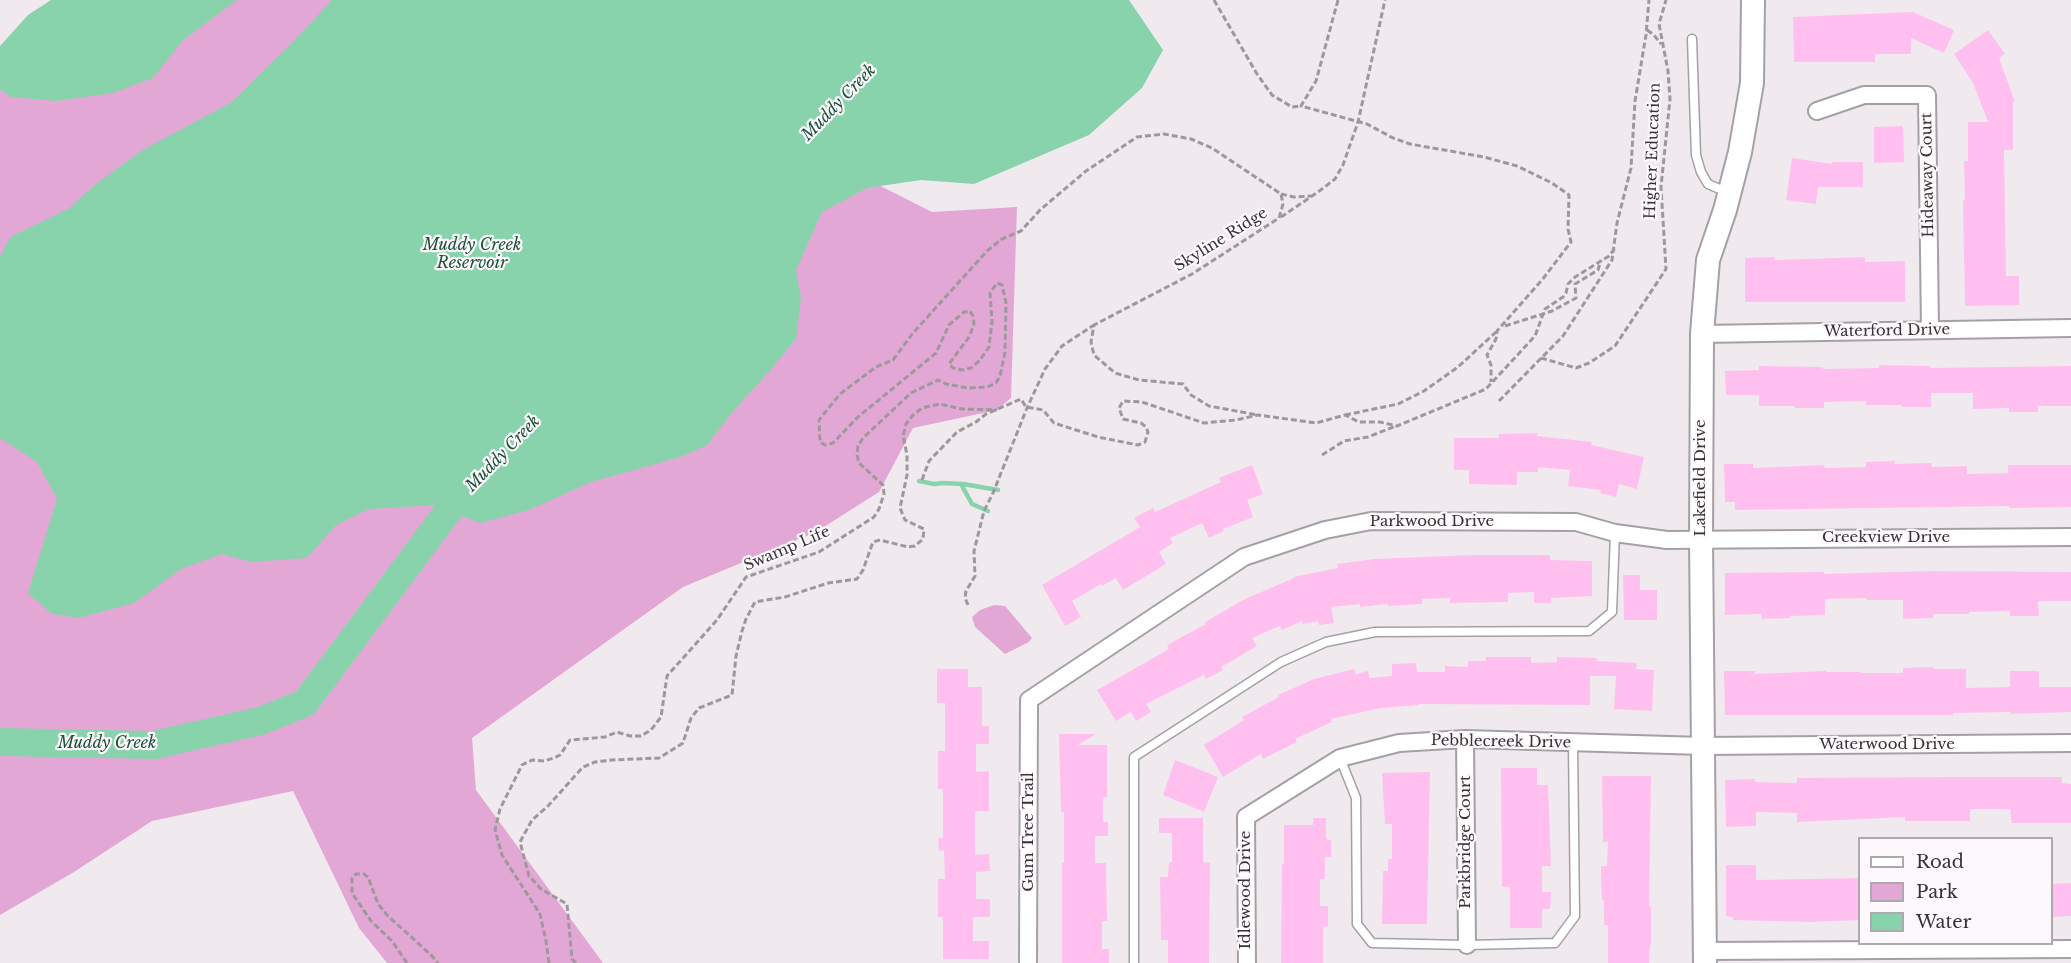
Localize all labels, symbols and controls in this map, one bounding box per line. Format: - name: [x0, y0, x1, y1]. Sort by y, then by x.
- water label: Muddy Creek: [798, 61, 880, 145]
- street label: Higher Education: [1642, 82, 1664, 220]
- street label: Hideaway Court: [1918, 112, 1938, 238]
- street label: Skyline Ridge: [1171, 204, 1271, 276]
- water label: Muddy Creek Reservoir: [423, 235, 521, 273]
- street label: Waterford Drive: [1824, 321, 1950, 341]
- water label: Muddy Creek: [462, 412, 544, 496]
- street label: Lakefield Drive: [1692, 419, 1710, 537]
- street label: Parkwood Drive: [1370, 513, 1494, 531]
- street label: Swamp Life: [741, 523, 833, 575]
- street label: Creekview Drive: [1822, 529, 1950, 547]
- street label: Pebblecreek Drive: [1431, 732, 1571, 752]
- water label: Muddy Creek: [58, 733, 156, 753]
- street label: Waterwood Drive: [1819, 736, 1955, 754]
- street label: Gum Tree Trail: [1020, 772, 1038, 892]
- street label: Parkbridge Court: [1457, 775, 1475, 909]
- street label: Idlewood Drive: [1237, 831, 1255, 949]
- legend: [1858, 837, 2053, 945]
- text: Road: [1916, 851, 1964, 873]
- text: Park: [1916, 881, 1958, 903]
- text: Water: [1916, 911, 1971, 933]

